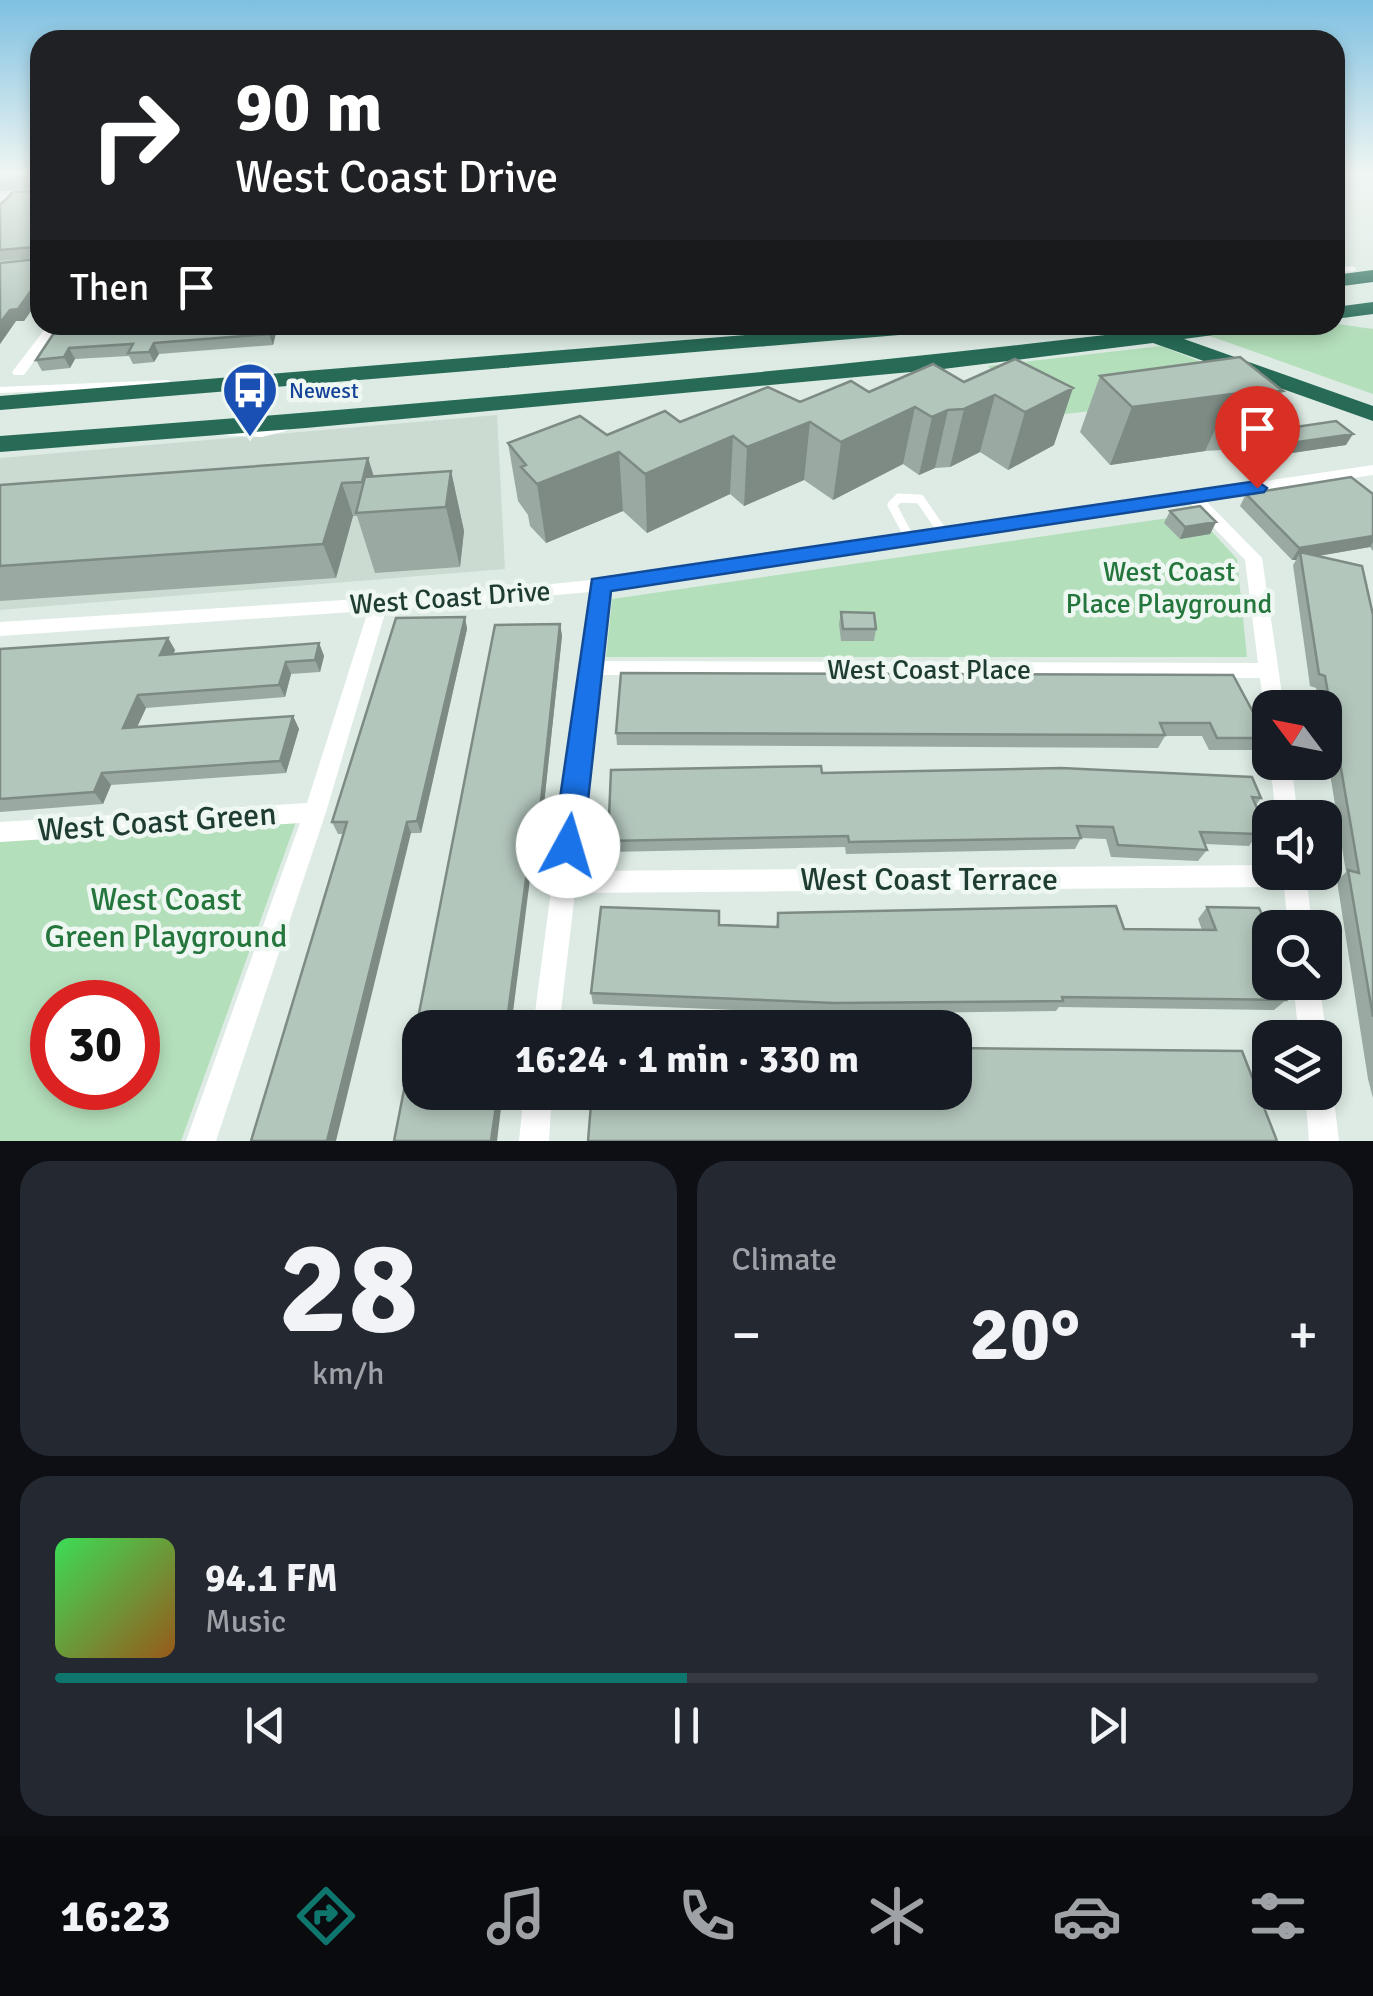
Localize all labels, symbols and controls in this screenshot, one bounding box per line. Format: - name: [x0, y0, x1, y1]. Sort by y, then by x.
- text: 90 m: [235, 64, 383, 150]
- icon: right: [70, 70, 200, 200]
- text: West Coast Drive: [235, 150, 558, 205]
- icon: arrive: [169, 260, 224, 315]
- text: Then: [70, 264, 149, 311]
- bus stop icon: Newest: [220, 360, 280, 439]
- place label: Newest: [289, 377, 359, 404]
- pin: [1215, 386, 1300, 489]
- icon: arrive: [1230, 401, 1285, 456]
- park label: West Coast Place Playground: [1066, 555, 1272, 621]
- street label: West Coast Drive: [348, 574, 552, 622]
- street label: West Coast Place: [827, 653, 1031, 687]
- north arrow: [1252, 690, 1342, 780]
- map controls: [1252, 690, 1342, 1110]
- street label: West Coast Green: [36, 794, 278, 850]
- position arrow: [516, 794, 620, 898]
- button: sound: [1252, 800, 1342, 890]
- street label: West Coast Terrace: [800, 860, 1058, 899]
- park label: West Coast Green Playground: [44, 880, 288, 956]
- button: search: [1252, 910, 1342, 1000]
- speed limit sign: 30: [30, 980, 160, 1110]
- button: layers: [1252, 1020, 1342, 1110]
- text: 16:24 · 1 min · 330 m: [515, 1036, 859, 1083]
- text: 28: [278, 1209, 418, 1369]
- text: Climate: [732, 1240, 837, 1279]
- text: 20°: [969, 1288, 1080, 1381]
- text: −: [732, 1301, 761, 1369]
- text: +: [1288, 1301, 1318, 1369]
- text: km/h: [312, 1354, 384, 1393]
- text: 94.1 FM: [205, 1555, 338, 1602]
- text: Music: [205, 1602, 286, 1641]
- icon: previous: [238, 1698, 293, 1753]
- icon: pause: [659, 1698, 714, 1753]
- icon: next: [1080, 1698, 1135, 1753]
- icon: directions: [291, 1881, 361, 1951]
- icon: music: [481, 1881, 551, 1951]
- icon: phone: [672, 1881, 742, 1951]
- icon: climate: [862, 1881, 932, 1951]
- icon: car: [1052, 1881, 1122, 1951]
- icon: filters: [1243, 1881, 1313, 1951]
- text: 16:23: [60, 1889, 171, 1944]

